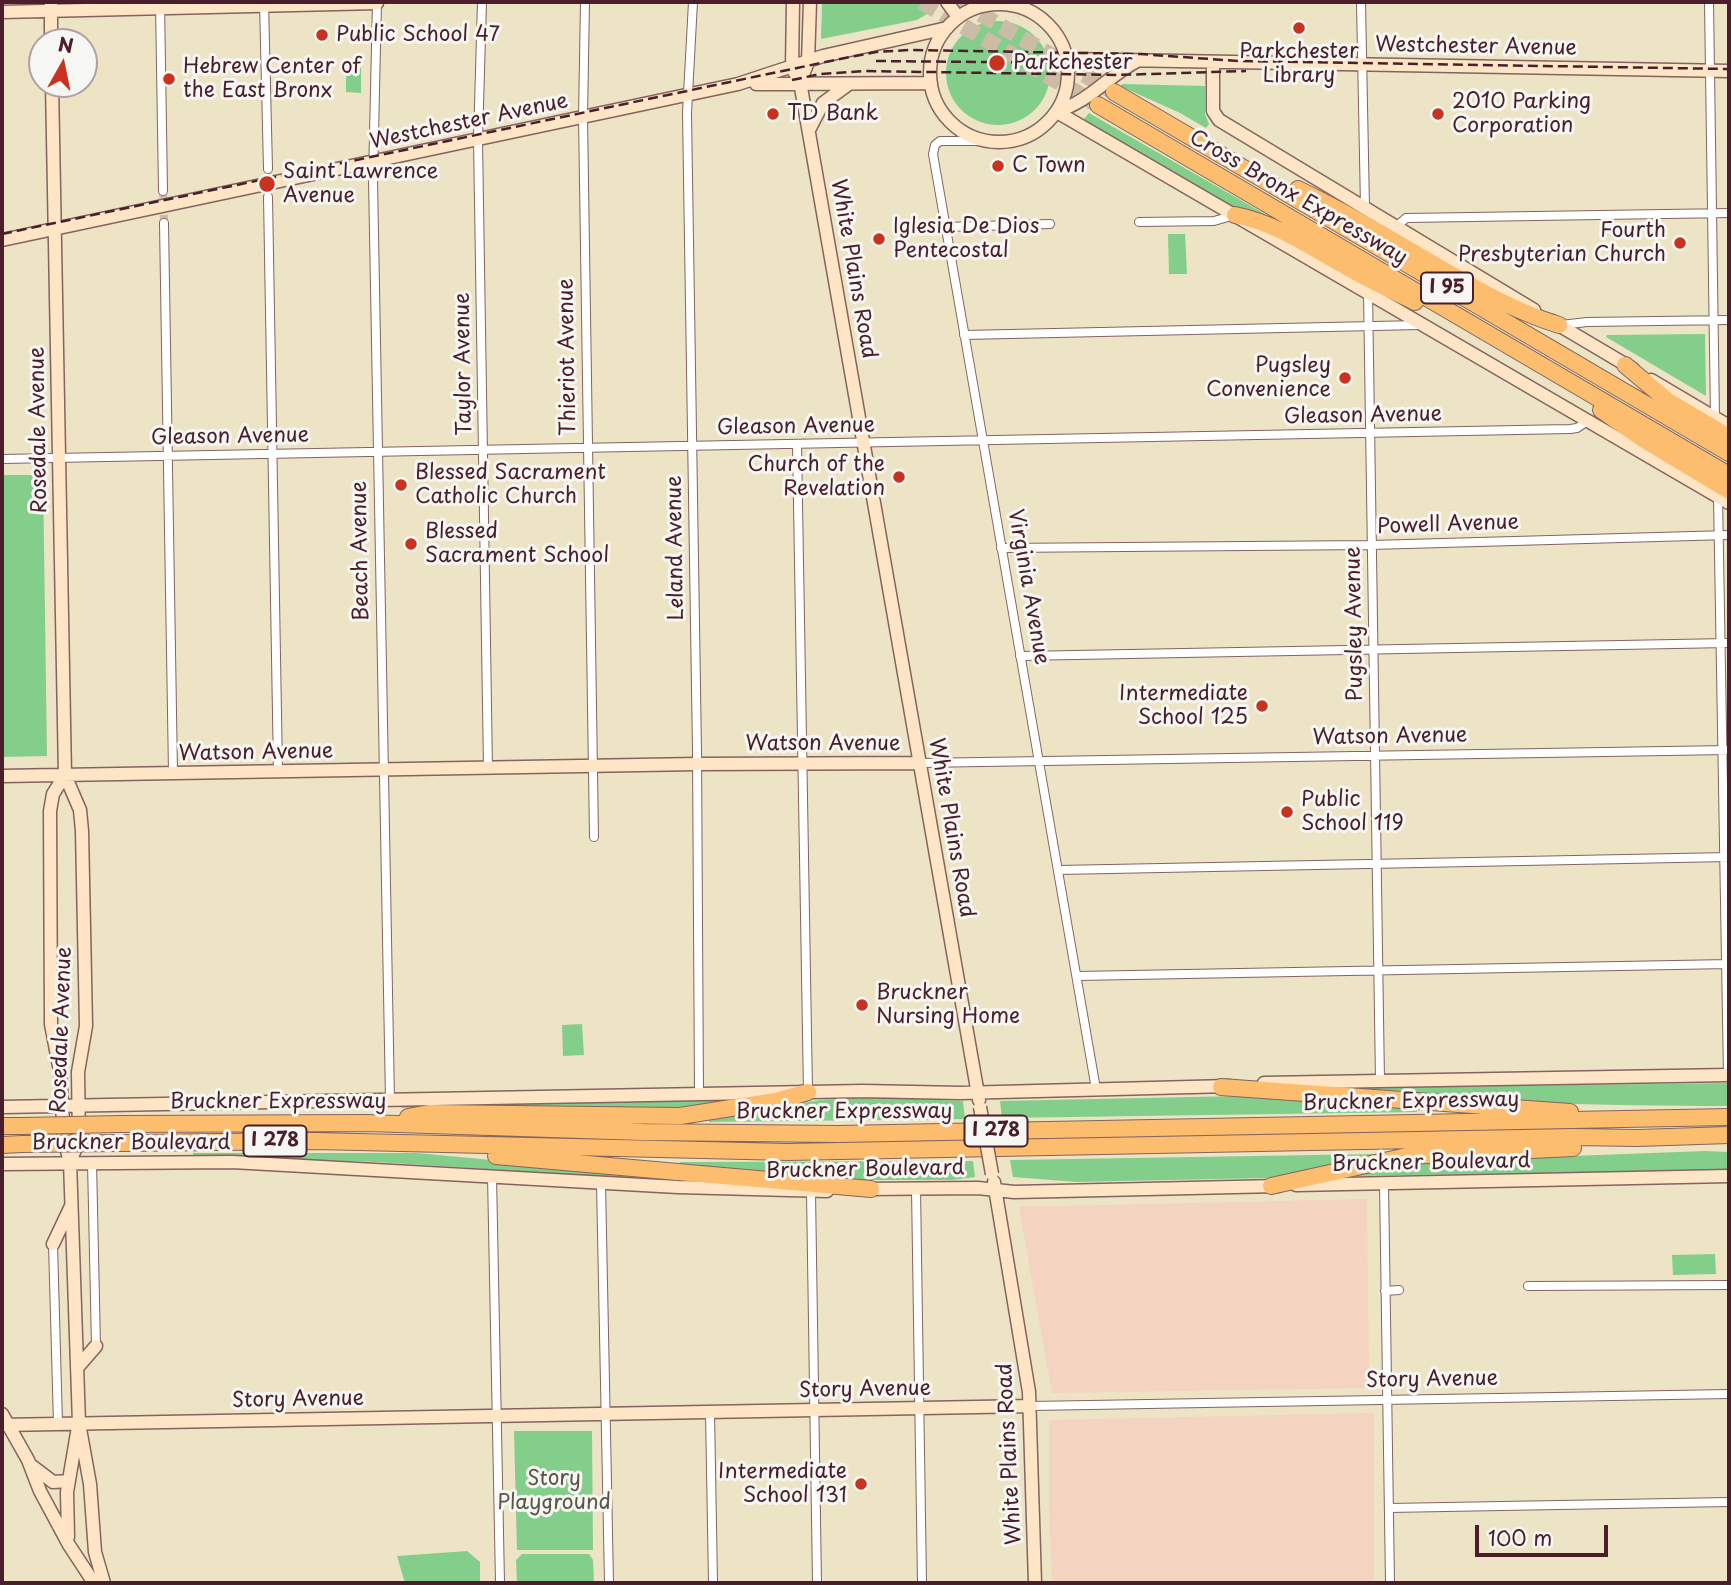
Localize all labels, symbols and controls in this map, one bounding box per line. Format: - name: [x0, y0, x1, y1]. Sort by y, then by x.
- marker: Parkchester Library: [1291, 20, 1307, 36]
- place label: Public School 47: [336, 22, 500, 48]
- marker: Public School 47: [314, 27, 330, 43]
- north arrow: [28, 28, 98, 98]
- text: N: [56, 29, 76, 59]
- street label: Westchester Avenue: [1375, 33, 1577, 61]
- place label: Parkchester Library: [1239, 39, 1359, 89]
- place label: Parkchester: [1013, 50, 1132, 76]
- marker: Parkchester: [987, 53, 1007, 73]
- place label: Hebrew Center of the East Bronx: [183, 54, 361, 104]
- marker: Hebrew Center of the East Bronx: [161, 71, 177, 87]
- street label: Westchester Avenue: [368, 89, 570, 155]
- place label: 2010 Parking Corporation: [1452, 89, 1591, 139]
- place label: TD Bank: [787, 101, 878, 127]
- marker: TD Bank: [765, 106, 781, 122]
- marker: 2010 Parking Corporation: [1430, 106, 1446, 122]
- street label: Cross Bronx Expressway: [1185, 125, 1411, 271]
- place label: C Town: [1012, 153, 1086, 179]
- marker: C Town: [990, 158, 1006, 174]
- place label: Saint Lawrence Avenue: [283, 159, 438, 209]
- marker: Saint Lawrence Avenue: [257, 174, 277, 194]
- street label: White Plains Road: [825, 177, 881, 361]
- place label: Iglesia De Dios Pentecostal: [893, 214, 1039, 264]
- place label: Fourth Presbyterian Church: [1458, 218, 1666, 268]
- marker: Iglesia De Dios Pentecostal: [871, 231, 887, 247]
- marker: Fourth Presbyterian Church: [1672, 235, 1688, 251]
- road number: I 95: [1421, 272, 1473, 304]
- street label: Thieriot Avenue: [554, 278, 582, 436]
- street label: Taylor Avenue: [450, 292, 478, 436]
- street label: Rosedale Avenue: [25, 346, 53, 514]
- place label: Pugsley Convenience: [1206, 353, 1331, 403]
- marker: Pugsley Convenience: [1337, 370, 1353, 386]
- street label: Gleason Avenue: [1284, 402, 1442, 430]
- street label: Gleason Avenue: [717, 413, 875, 441]
- street label: Gleason Avenue: [151, 423, 309, 451]
- place label: Church of the Revelation: [747, 452, 885, 502]
- place label: Blessed Sacrament Catholic Church: [415, 460, 606, 510]
- marker: Church of the Revelation: [891, 469, 907, 485]
- street label: Leland Avenue: [662, 475, 690, 621]
- marker: Blessed Sacrament Catholic Church: [393, 477, 409, 493]
- street label: Beach Avenue: [347, 481, 375, 621]
- street label: Virginia Avenue: [1002, 507, 1054, 667]
- street label: Powell Avenue: [1377, 510, 1519, 540]
- place label: Blessed Sacrament School: [425, 519, 609, 569]
- marker: Blessed Sacrament School: [403, 536, 419, 552]
- street label: Pugsley Avenue: [1341, 546, 1369, 702]
- place label: Intermediate School 125: [1119, 681, 1248, 731]
- marker: Intermediate School 125: [1254, 698, 1270, 714]
- street label: Watson Avenue: [1312, 723, 1468, 751]
- street label: Watson Avenue: [746, 731, 900, 757]
- street label: White Plains Road: [923, 736, 979, 920]
- street label: Watson Avenue: [178, 739, 334, 767]
- place label: Public School 119: [1301, 787, 1404, 837]
- marker: Public School 119: [1279, 804, 1295, 820]
- street label: Rosedale Avenue: [46, 946, 78, 1114]
- place label: Bruckner Nursing Home: [876, 980, 1020, 1030]
- marker: Bruckner Nursing Home: [854, 997, 870, 1013]
- street label: Bruckner Expressway: [1302, 1088, 1520, 1116]
- street label: Bruckner Expressway: [170, 1089, 386, 1115]
- street label: Bruckner Expressway: [736, 1099, 952, 1125]
- road number: I 278: [964, 1116, 1028, 1147]
- road number: I 278: [244, 1126, 306, 1156]
- street label: Bruckner Boulevard: [32, 1130, 230, 1156]
- street label: Bruckner Boulevard: [1331, 1149, 1531, 1177]
- street label: Bruckner Boulevard: [765, 1156, 965, 1184]
- street label: White Plains Road: [993, 1362, 1027, 1546]
- street label: Story Avenue: [1366, 1366, 1498, 1394]
- street label: Story Avenue: [799, 1376, 931, 1404]
- street label: Story Avenue: [232, 1386, 364, 1414]
- place label: Intermediate School 131: [718, 1459, 847, 1509]
- park label: Story Playground: [497, 1466, 611, 1516]
- marker: Intermediate School 131: [853, 1476, 869, 1492]
- scale bar: [1479, 1512, 1612, 1556]
- text: 100 m: [1488, 1521, 1552, 1553]

